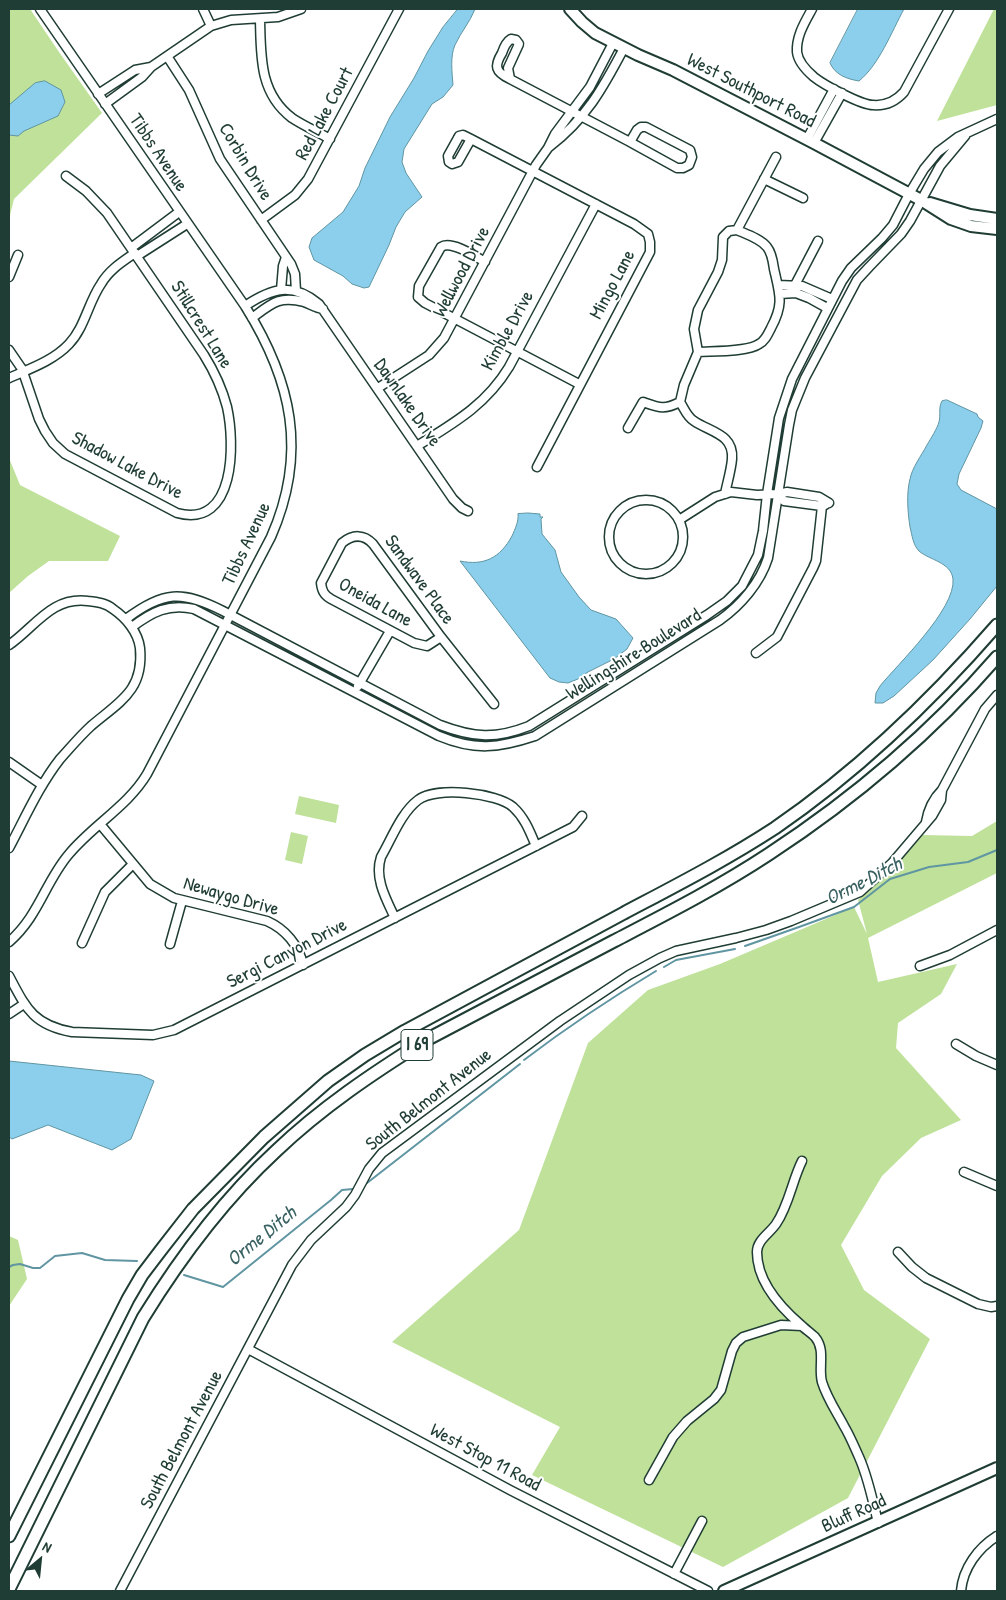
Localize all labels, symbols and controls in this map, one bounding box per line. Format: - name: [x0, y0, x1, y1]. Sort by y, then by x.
- street label: West Southport Road: [683, 49, 819, 133]
- street label: Red Lake Court: [291, 64, 359, 164]
- street label: Tibbs Avenue: [124, 110, 192, 196]
- street label: Corbin Drive: [213, 119, 277, 205]
- street label: Wellwood Drive: [429, 223, 495, 321]
- street label: Mingo Lane: [585, 246, 641, 324]
- street label: Stillcrest Lane: [165, 277, 237, 373]
- street label: Kimble Drive: [477, 287, 539, 375]
- street label: Dawnlake Drive: [368, 355, 446, 451]
- street label: Shadow Lake Drive: [68, 427, 186, 505]
- street label: Tibbs Avenue: [218, 499, 276, 589]
- street label: Sandwave Place: [379, 531, 459, 629]
- street label: Oneida Lane: [334, 573, 416, 633]
- street label: Wellingshire Boulevard: [562, 604, 706, 706]
- water label: Orme Ditch: [822, 853, 906, 911]
- street label: Newaygo Drive: [181, 873, 281, 921]
- street label: Sergi Canyon Drive: [223, 914, 351, 994]
- road number: I 69: [401, 1030, 433, 1060]
- street label: South Belmont Avenue: [362, 1044, 496, 1156]
- water label: Orme Ditch: [223, 1202, 301, 1272]
- street label: South Belmont Avenue: [136, 1367, 228, 1513]
- street label: West Stop 11 Road: [426, 1419, 544, 1497]
- street label: Bluff Road: [818, 1490, 890, 1538]
- north arrow: [15, 1535, 65, 1585]
- text: N: [40, 1536, 55, 1556]

